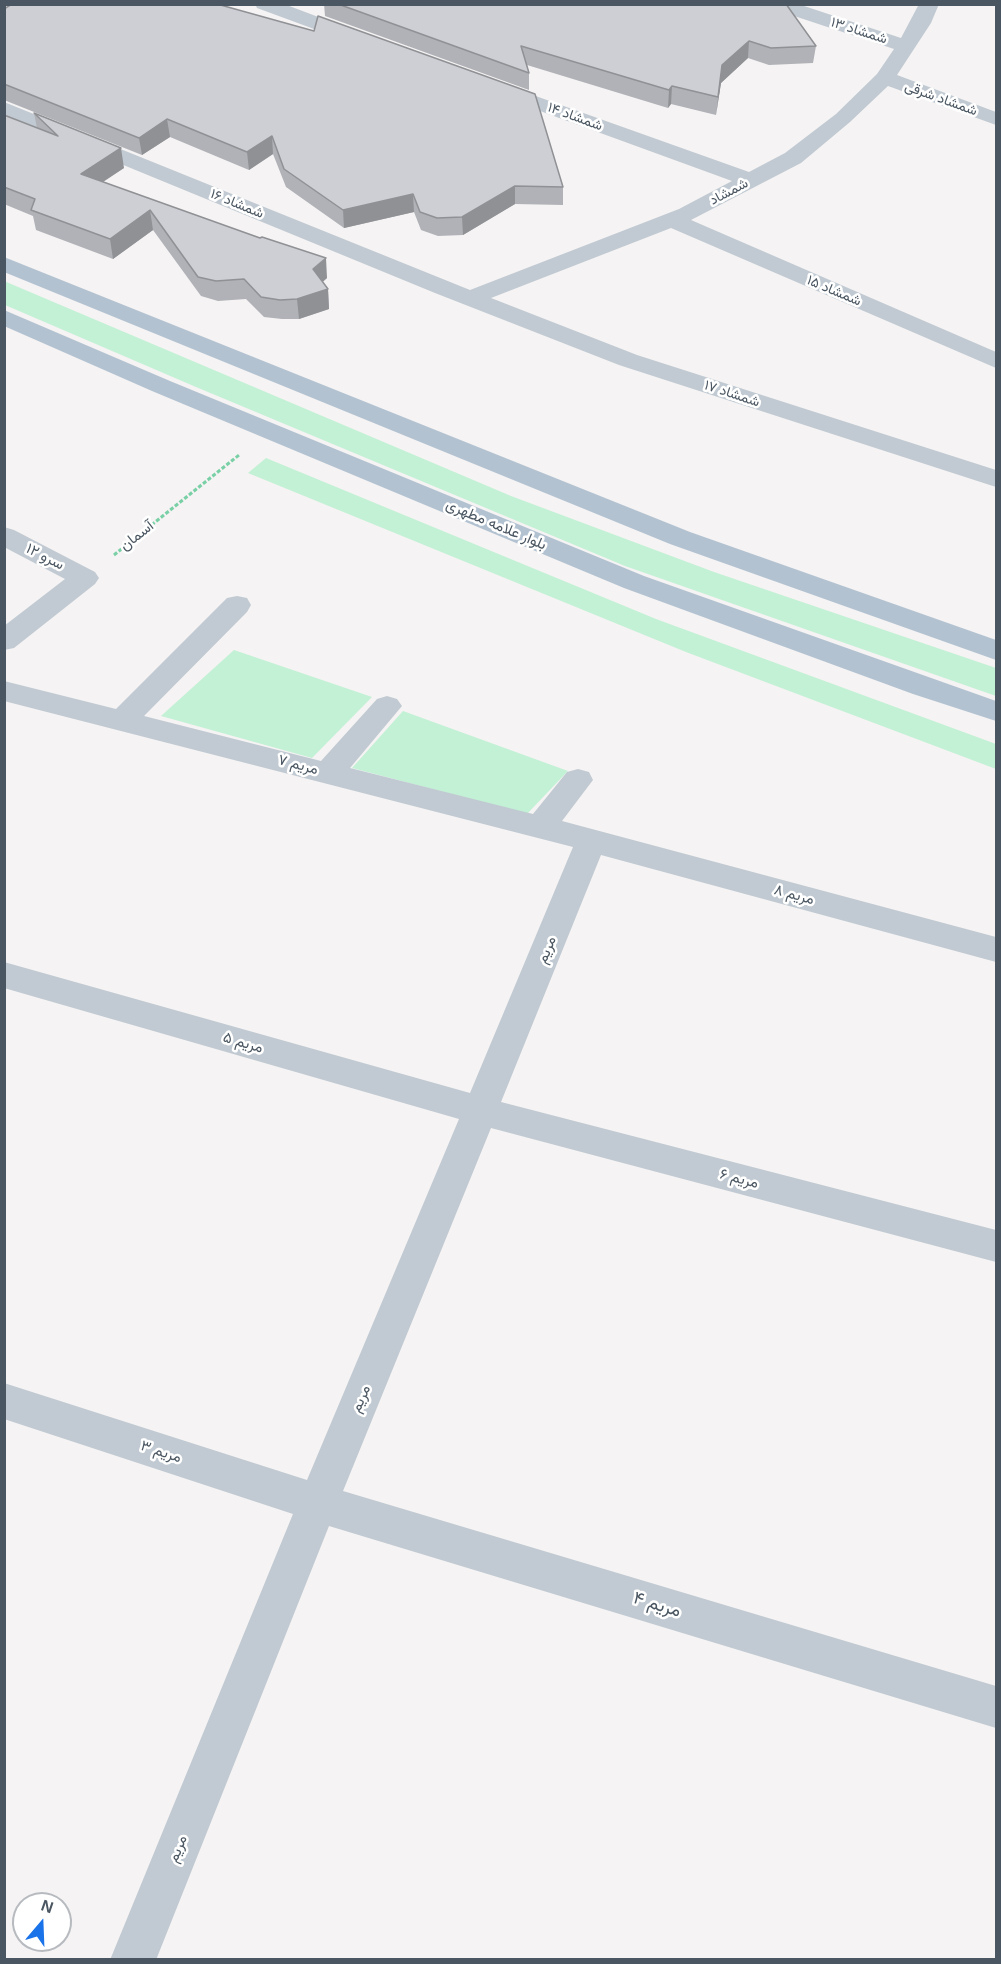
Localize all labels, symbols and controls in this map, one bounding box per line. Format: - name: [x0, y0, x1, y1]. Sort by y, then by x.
- street label: شمشاد ۱۳: [829, 14, 889, 48]
- street label: شمشاد شرقی: [902, 78, 980, 120]
- street label: شمشاد ۱۴: [545, 99, 605, 135]
- street label: شمشاد: [707, 175, 751, 209]
- street label: شمشاد ۱۶: [208, 186, 266, 222]
- street label: شمشاد ۱۵: [804, 272, 864, 310]
- street label: شمشاد ۱۷: [702, 377, 762, 411]
- street label: بلوار علامه مطهری: [443, 496, 549, 554]
- street label: آسمان: [116, 517, 158, 555]
- street label: سرو ۱۲: [23, 540, 67, 574]
- street label: مریم ۷: [276, 751, 320, 779]
- street label: مریم ۸: [772, 881, 816, 909]
- street label: مریم: [533, 934, 561, 966]
- street label: مریم ۵: [221, 1029, 265, 1057]
- street label: مریم ۶: [718, 1165, 760, 1193]
- street label: مریم: [347, 1383, 375, 1415]
- street label: مریم ۳: [138, 1437, 184, 1467]
- street label: مریم ۴: [630, 1588, 684, 1622]
- street label: مریم: [164, 1833, 192, 1865]
- north arrow: [12, 1892, 72, 1952]
- text: N: [39, 1896, 56, 1916]

